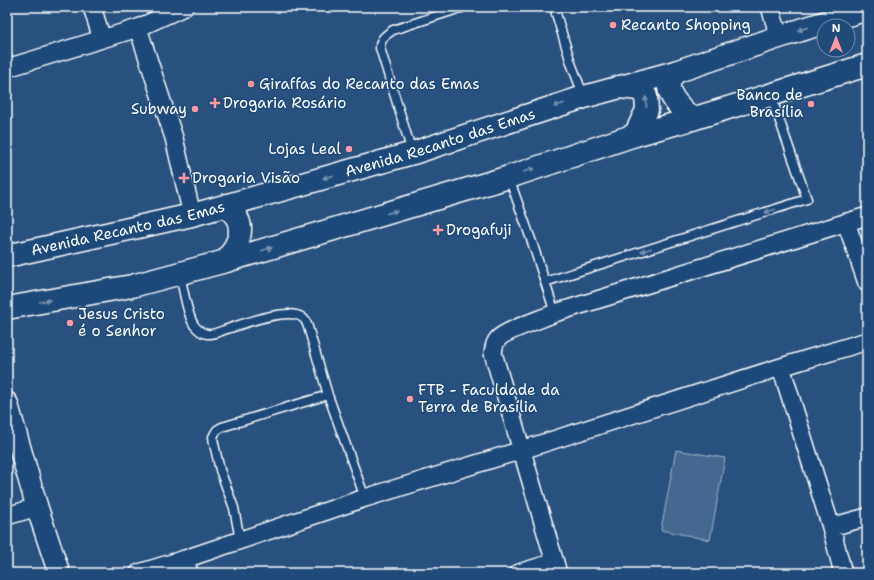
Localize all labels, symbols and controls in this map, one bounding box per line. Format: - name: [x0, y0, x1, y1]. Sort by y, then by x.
- place label: Recanto Shopping: [621, 15, 751, 35]
- north arrow: [816, 18, 856, 58]
- marker: Recanto Shopping: [608, 20, 618, 30]
- text: N: [832, 21, 841, 36]
- one-way arrow: [797, 26, 809, 32]
- place label: Giraffas do Recanto das Emas: [259, 74, 480, 94]
- marker: Giraffas do Recanto das Emas: [246, 79, 256, 89]
- place label: Banco de Brasília: [737, 85, 804, 122]
- place label: Drogaria Rosário: [223, 93, 346, 113]
- one-way arrow: [643, 96, 649, 108]
- marker: Drogaria Rosário: [210, 98, 220, 108]
- place label: Subway: [131, 99, 187, 119]
- marker: Banco de Brasília: [806, 99, 816, 109]
- one-way arrow: [552, 103, 564, 109]
- marker: Subway: [190, 104, 200, 114]
- street label: Avenida Recanto das Emas: [343, 104, 538, 182]
- place label: Lojas Leal: [268, 139, 341, 159]
- marker: Lojas Leal: [344, 144, 354, 154]
- one-way arrow: [524, 167, 536, 173]
- place label: Drogaria Visão: [192, 168, 300, 188]
- marker: Drogaria Visão: [179, 173, 189, 183]
- one-way arrow: [321, 174, 333, 180]
- street label: Avenida Recanto das Emas: [29, 196, 227, 260]
- one-way arrow: [763, 208, 775, 214]
- one-way arrow: [386, 209, 398, 215]
- place label: Drogafuji: [446, 220, 512, 240]
- marker: Drogafuji: [433, 225, 443, 235]
- one-way arrow: [261, 246, 273, 252]
- one-way arrow: [639, 247, 651, 253]
- one-way arrow: [39, 298, 52, 304]
- place label: Jesus Cristo é o Senhor: [78, 304, 165, 341]
- marker: Jesus Cristo é o Senhor: [65, 318, 75, 328]
- place label: FTB - Faculdade da Terra de Brasília: [418, 380, 560, 417]
- marker: FTB - Faculdade da Terra de Brasília: [405, 394, 415, 404]

